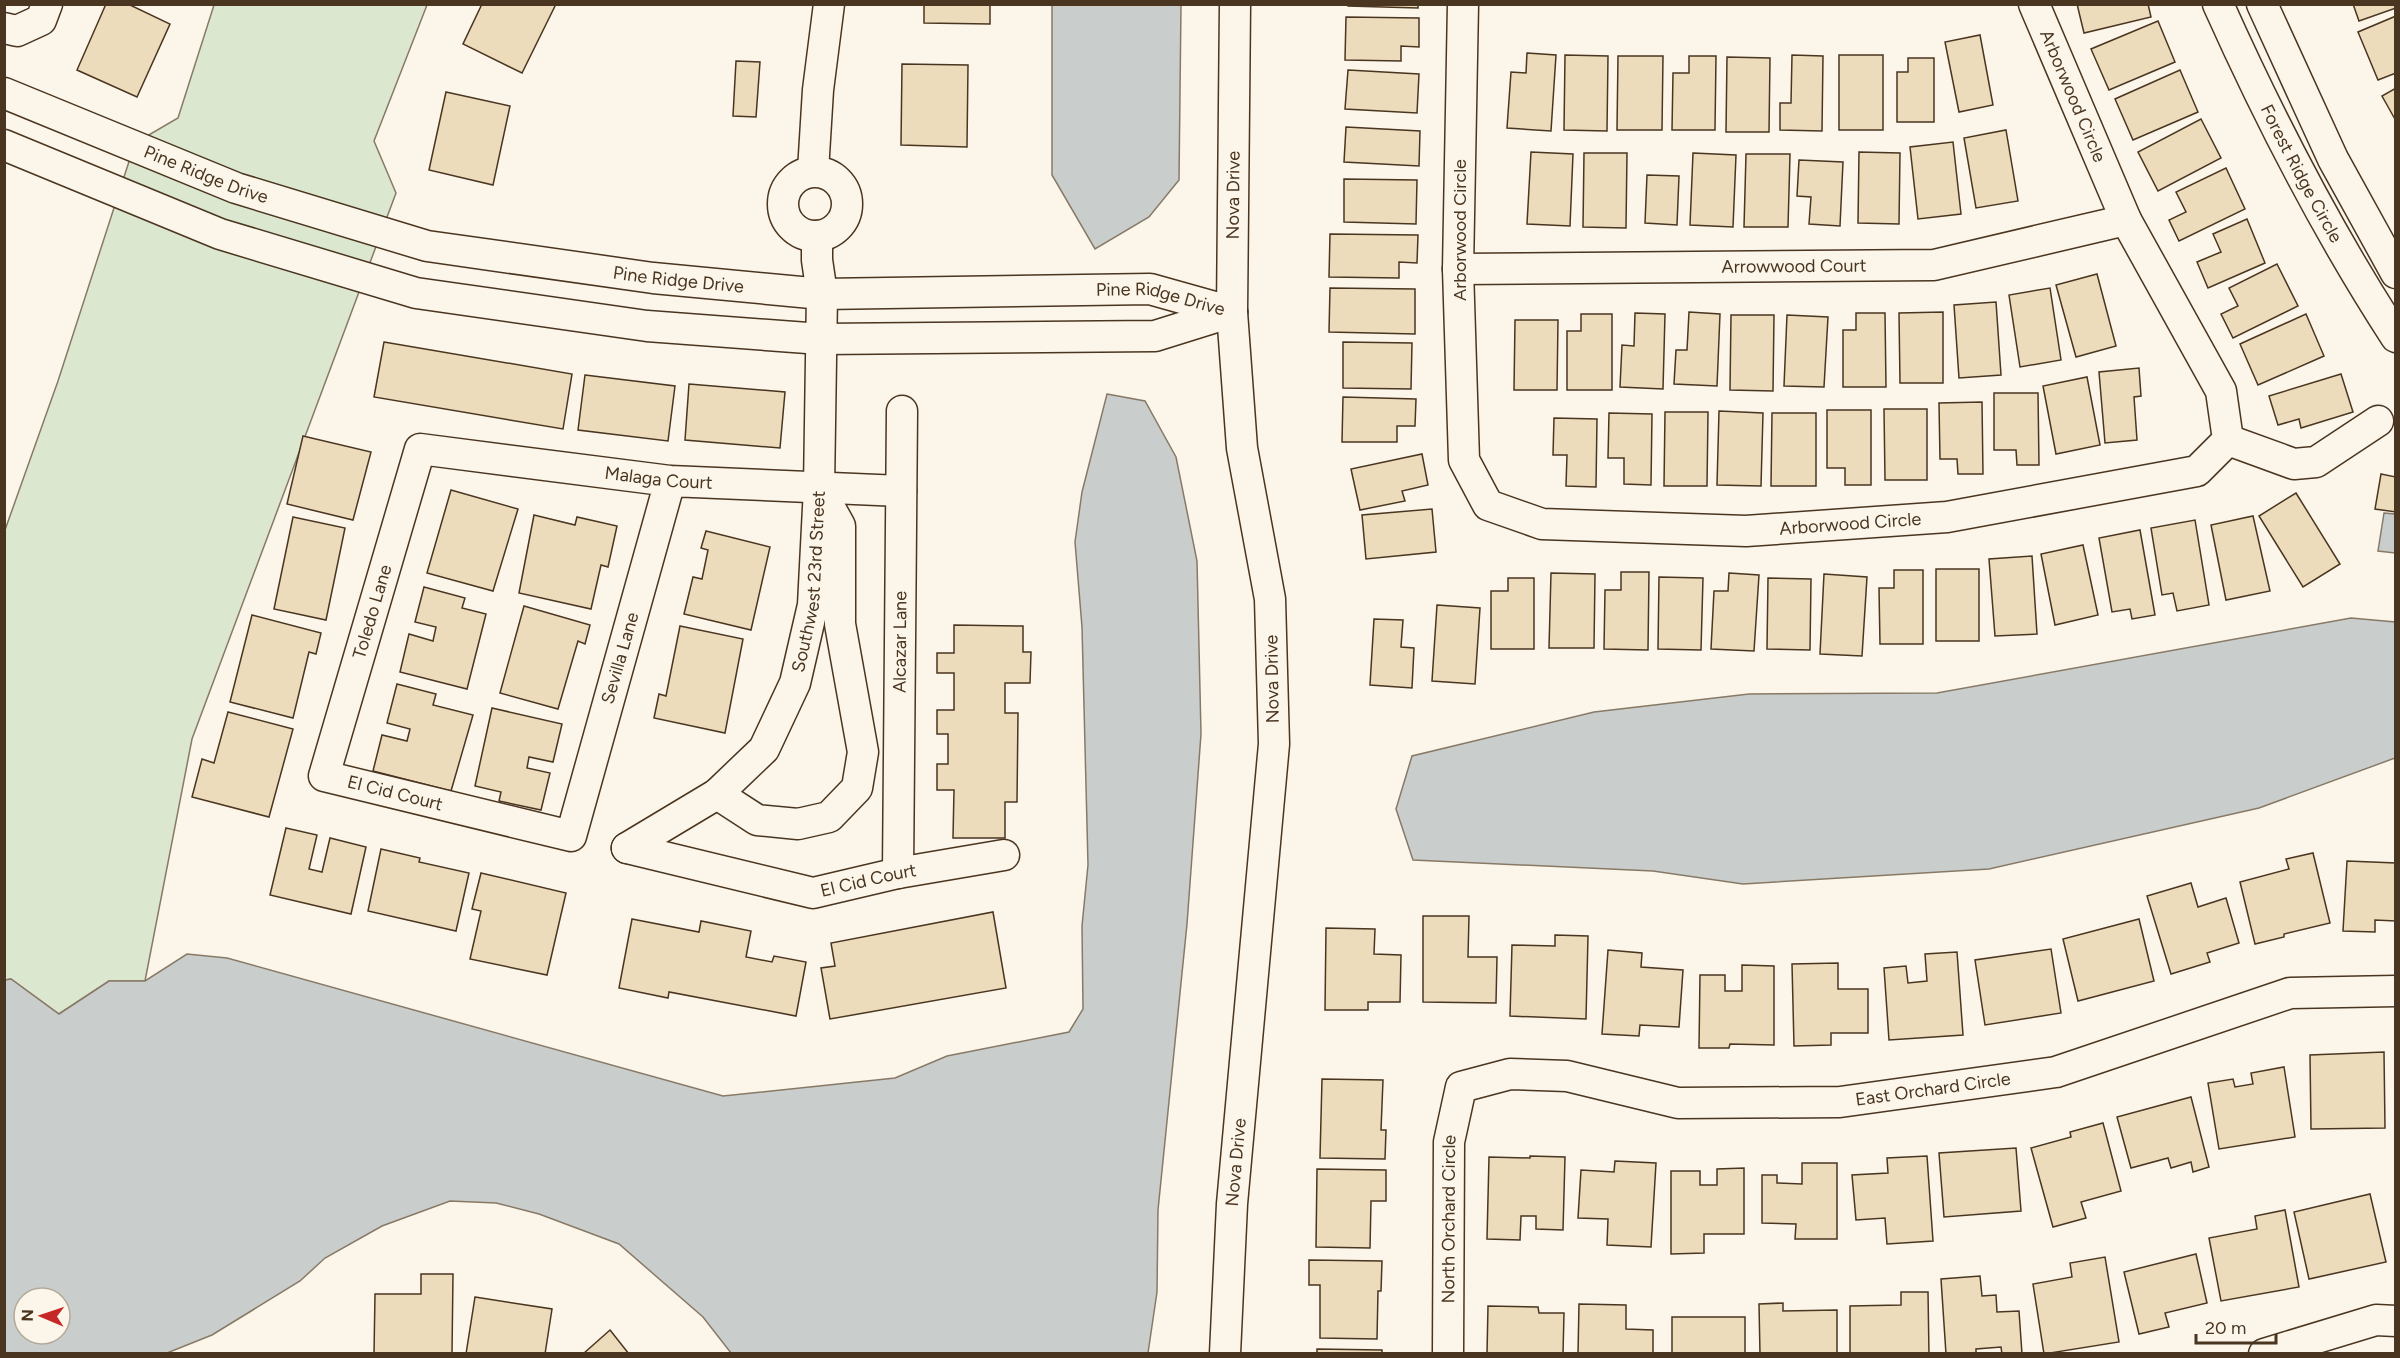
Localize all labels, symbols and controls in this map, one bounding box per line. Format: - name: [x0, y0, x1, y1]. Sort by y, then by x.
- street label: Arborwood Circle: [2035, 26, 2111, 166]
- street label: Forest Ridge Circle: [2256, 101, 2347, 247]
- street label: Pine Ridge Drive: [141, 141, 271, 208]
- street label: Nova Drive: [1222, 151, 1245, 239]
- street label: Arborwood Circle: [1449, 159, 1471, 301]
- street label: Arrowwood Court: [1721, 255, 1867, 278]
- street label: Pine Ridge Drive: [612, 261, 745, 298]
- street label: Pine Ridge Drive: [1096, 278, 1228, 321]
- street label: Malaga Court: [603, 462, 713, 494]
- street label: Southwest 23rd Street: [787, 490, 830, 674]
- street label: Arborwood Circle: [1779, 508, 1922, 540]
- street label: Toledo Lane: [348, 562, 397, 661]
- street label: Alcazar Lane: [889, 591, 911, 693]
- street label: Sevilla Lane: [596, 610, 644, 706]
- street label: Nova Drive: [1260, 634, 1284, 723]
- street label: El Cid Court: [345, 771, 445, 816]
- street label: El Cid Court: [818, 859, 918, 902]
- street label: East Orchard Circle: [1854, 1067, 2012, 1111]
- street label: Nova Drive: [1221, 1117, 1251, 1207]
- street label: North Orchard Circle: [1437, 1132, 1461, 1303]
- north arrow: [12, 1286, 72, 1346]
- scale bar: [2196, 1307, 2276, 1345]
- text: N: [18, 1309, 37, 1322]
- text: 20 m: [2205, 1317, 2246, 1339]

